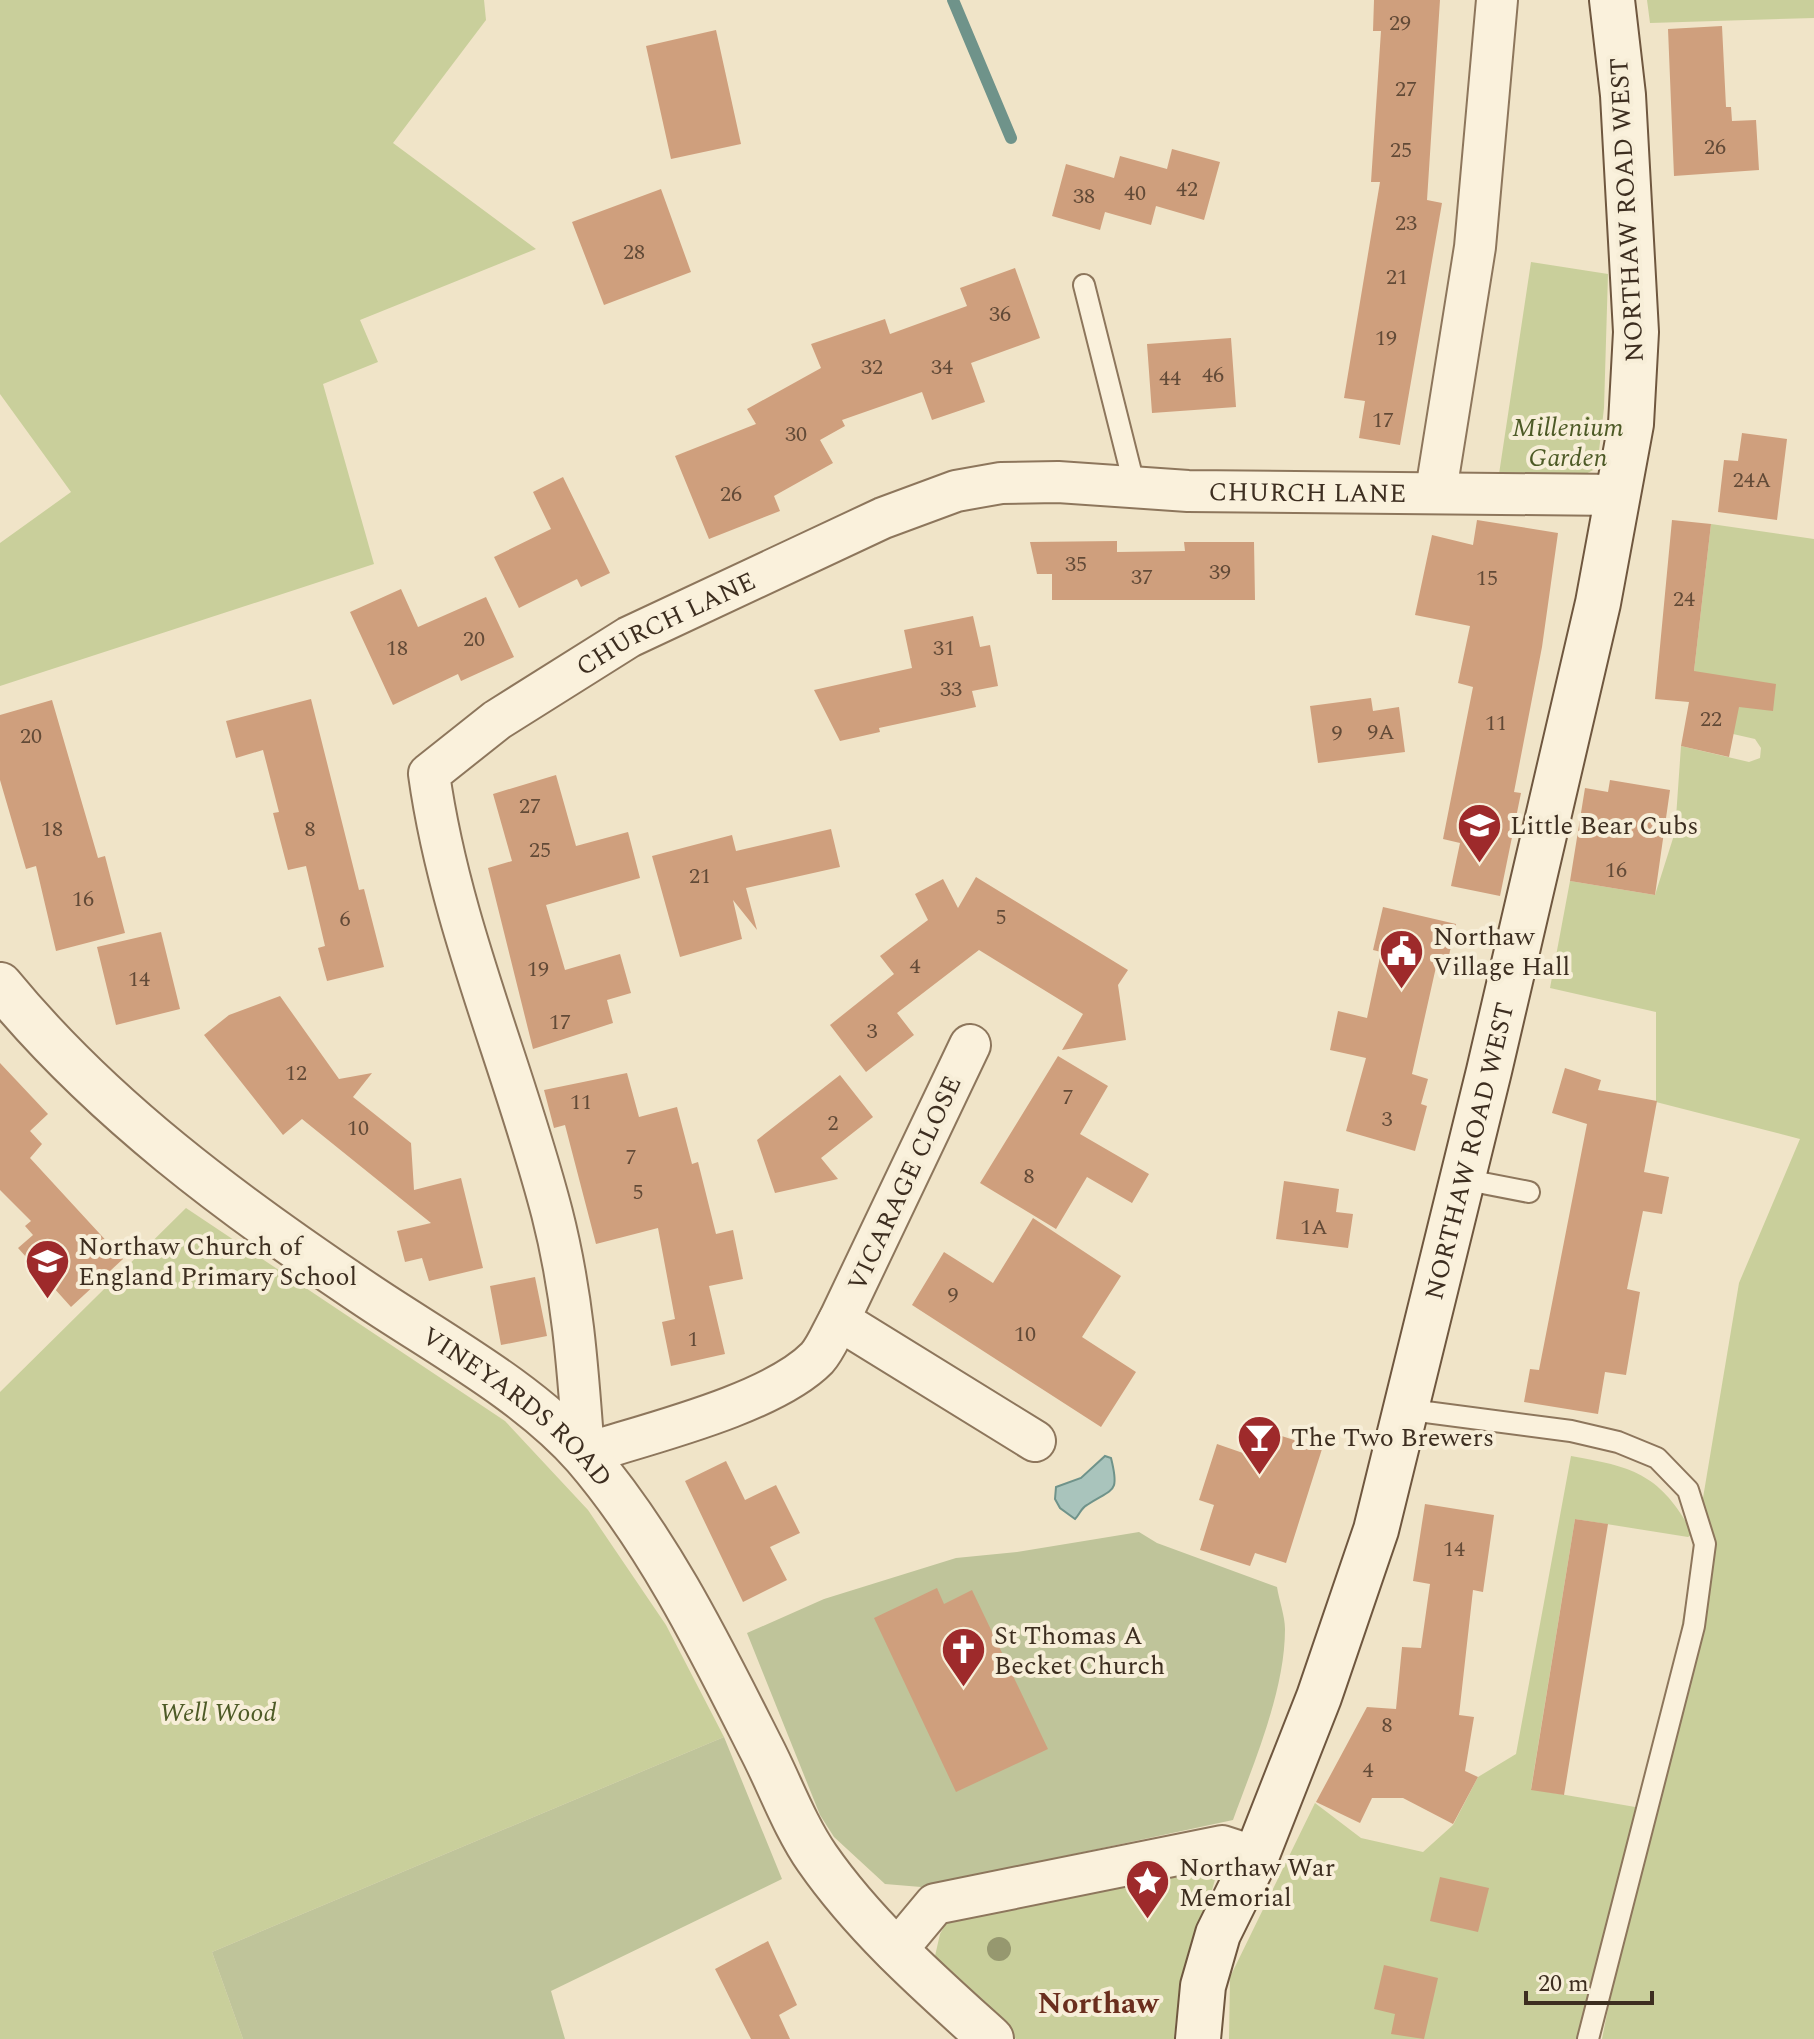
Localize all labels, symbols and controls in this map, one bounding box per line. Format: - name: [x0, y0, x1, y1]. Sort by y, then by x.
- house number: 29: [1389, 7, 1411, 40]
- street label: NORTHAW ROAD WEST: [1599, 57, 1655, 363]
- house number: 27: [1395, 73, 1417, 106]
- house number: 26: [1704, 131, 1726, 164]
- house number: 25: [1390, 134, 1412, 167]
- house number: 42: [1176, 173, 1198, 206]
- house number: 40: [1124, 177, 1146, 210]
- house number: 38: [1073, 180, 1095, 213]
- house number: 23: [1395, 207, 1417, 240]
- house number: 28: [623, 236, 645, 269]
- house number: 21: [1386, 261, 1408, 294]
- house number: 36: [989, 298, 1011, 331]
- house number: 19: [1375, 322, 1397, 355]
- house number: 32: [861, 351, 883, 384]
- house number: 34: [931, 351, 953, 384]
- house number: 46: [1202, 359, 1224, 392]
- house number: 44: [1159, 362, 1181, 395]
- house number: 17: [1372, 404, 1394, 437]
- park label: Millenium Garden: [1512, 408, 1624, 478]
- house number: 30: [785, 418, 807, 451]
- house number: 24A: [1733, 464, 1771, 497]
- street label: CHURCH LANE: [1208, 472, 1406, 514]
- house number: 26: [720, 478, 742, 511]
- house number: 35: [1065, 548, 1087, 581]
- house number: 39: [1209, 556, 1231, 589]
- street label: CHURCH LANE: [568, 561, 762, 687]
- house number: 37: [1131, 561, 1153, 594]
- house number: 15: [1476, 562, 1498, 595]
- house number: 24: [1673, 583, 1695, 616]
- house number: 20: [463, 623, 485, 656]
- house number: 18: [386, 632, 408, 665]
- house number: 31: [933, 632, 955, 665]
- house number: 33: [940, 673, 962, 706]
- house number: 22: [1700, 703, 1722, 736]
- house number: 11: [1485, 707, 1507, 740]
- house number: 9A: [1367, 716, 1395, 749]
- house number: 9: [1331, 717, 1343, 750]
- house number: 20: [20, 720, 42, 753]
- house number: 27: [519, 790, 541, 823]
- school or university icon: Little Bear Cubs: [1455, 801, 1503, 864]
- place label: Little Bear Cubs: [1510, 806, 1699, 846]
- house number: 18: [41, 813, 63, 846]
- house number: 8: [304, 813, 316, 846]
- house number: 25: [529, 834, 551, 867]
- house number: 16: [1605, 854, 1627, 887]
- house number: 21: [689, 860, 711, 893]
- house number: 16: [72, 883, 94, 916]
- house number: 5: [995, 901, 1007, 934]
- house number: 6: [339, 903, 351, 936]
- place label: Northaw Village Hall: [1433, 917, 1570, 987]
- public building icon: Northaw Village Hall: [1378, 927, 1426, 990]
- house number: 4: [909, 950, 921, 983]
- house number: 19: [527, 953, 549, 986]
- house number: 14: [128, 963, 150, 996]
- street label: NORTHAW ROAD WEST: [1414, 998, 1525, 1304]
- house number: 17: [549, 1006, 571, 1039]
- house number: 3: [866, 1015, 878, 1048]
- house number: 12: [285, 1057, 307, 1090]
- street label: VICARAGE CLOSE: [837, 1069, 972, 1298]
- house number: 7: [1062, 1081, 1074, 1114]
- house number: 11: [570, 1086, 592, 1119]
- house number: 3: [1381, 1103, 1393, 1136]
- house number: 2: [827, 1107, 839, 1140]
- house number: 10: [347, 1112, 369, 1145]
- house number: 7: [625, 1141, 637, 1174]
- house number: 8: [1023, 1160, 1035, 1193]
- house number: 5: [632, 1176, 644, 1209]
- house number: 1A: [1300, 1211, 1328, 1244]
- place label: Northaw Church of England Primary School: [78, 1227, 357, 1297]
- school or university icon: Northaw Church of England Primary School: [23, 1237, 71, 1300]
- house number: 9: [947, 1279, 959, 1312]
- street label: VINEYARDS ROAD: [414, 1317, 622, 1496]
- house number: 10: [1014, 1318, 1036, 1351]
- house number: 1: [687, 1323, 699, 1356]
- bar icon: The Two Brewers: [1236, 1413, 1284, 1476]
- place label: The Two Brewers: [1291, 1418, 1494, 1458]
- house number: 14: [1443, 1533, 1465, 1566]
- place label: St Thomas A Becket Church: [994, 1616, 1165, 1686]
- church icon: St Thomas A Becket Church: [939, 1626, 987, 1689]
- park label: Well Wood: [159, 1693, 277, 1733]
- house number: 8: [1381, 1709, 1393, 1742]
- house number: 4: [1362, 1754, 1374, 1787]
- place label: Northaw War Memorial: [1179, 1848, 1335, 1918]
- place icon: Northaw War Memorial: [1124, 1858, 1172, 1921]
- scale bar: [1526, 1955, 1652, 2005]
- text: 20 m: [1538, 1966, 1589, 2002]
- district label: Northaw: [1038, 1981, 1160, 2027]

